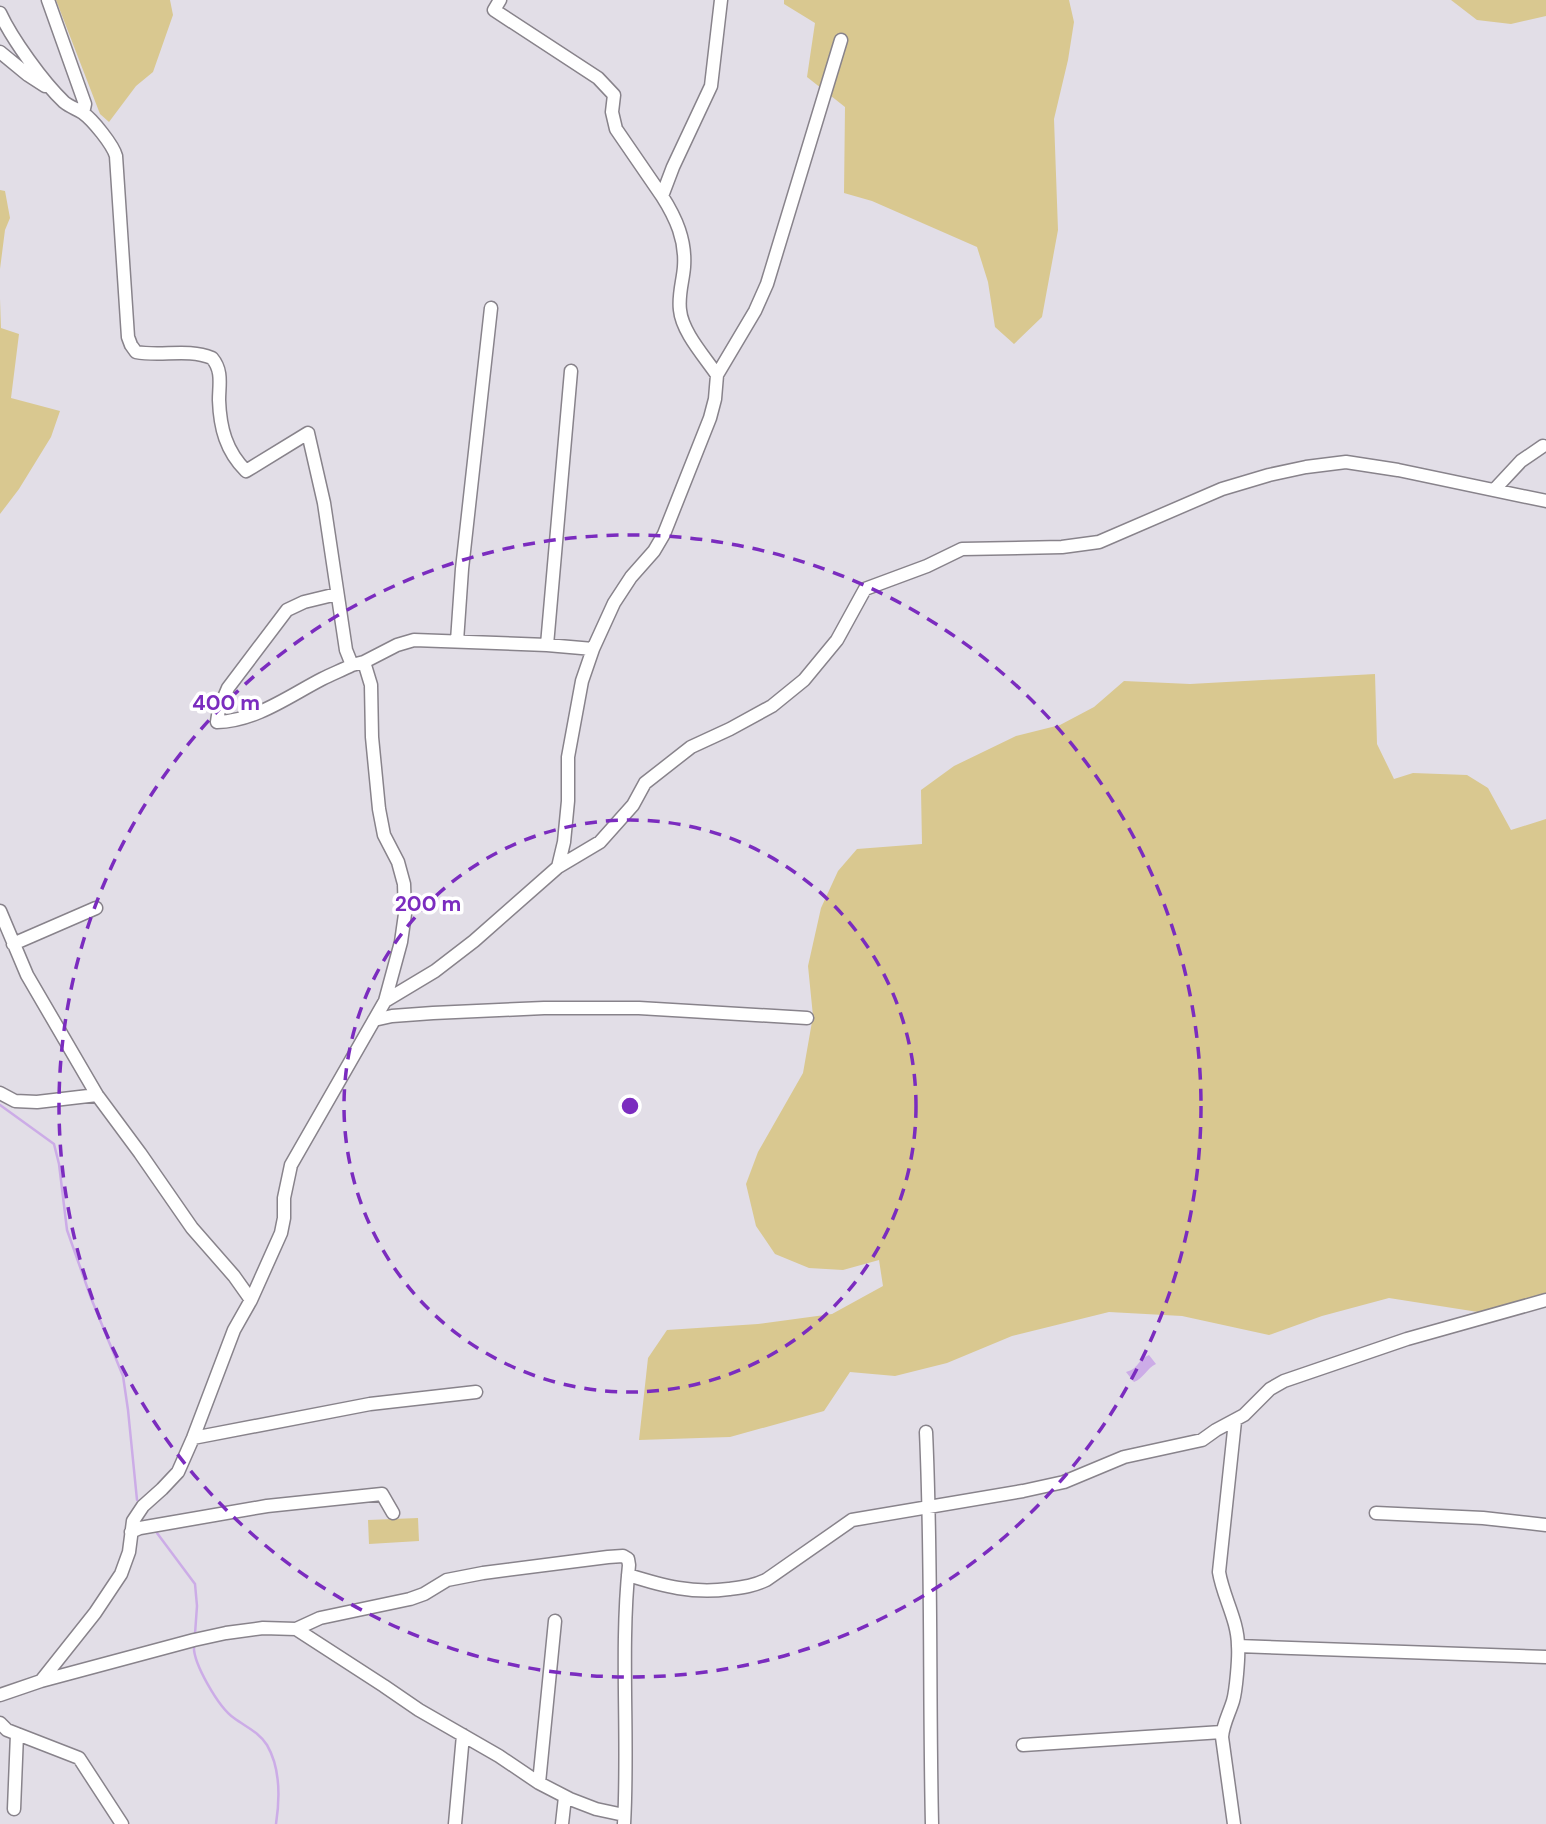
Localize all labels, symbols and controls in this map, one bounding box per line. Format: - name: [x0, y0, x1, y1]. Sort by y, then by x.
- text: 400 m: [192, 689, 260, 717]
- text: 200 m: [395, 890, 461, 918]
- centre of rings: [618, 1094, 642, 1118]

